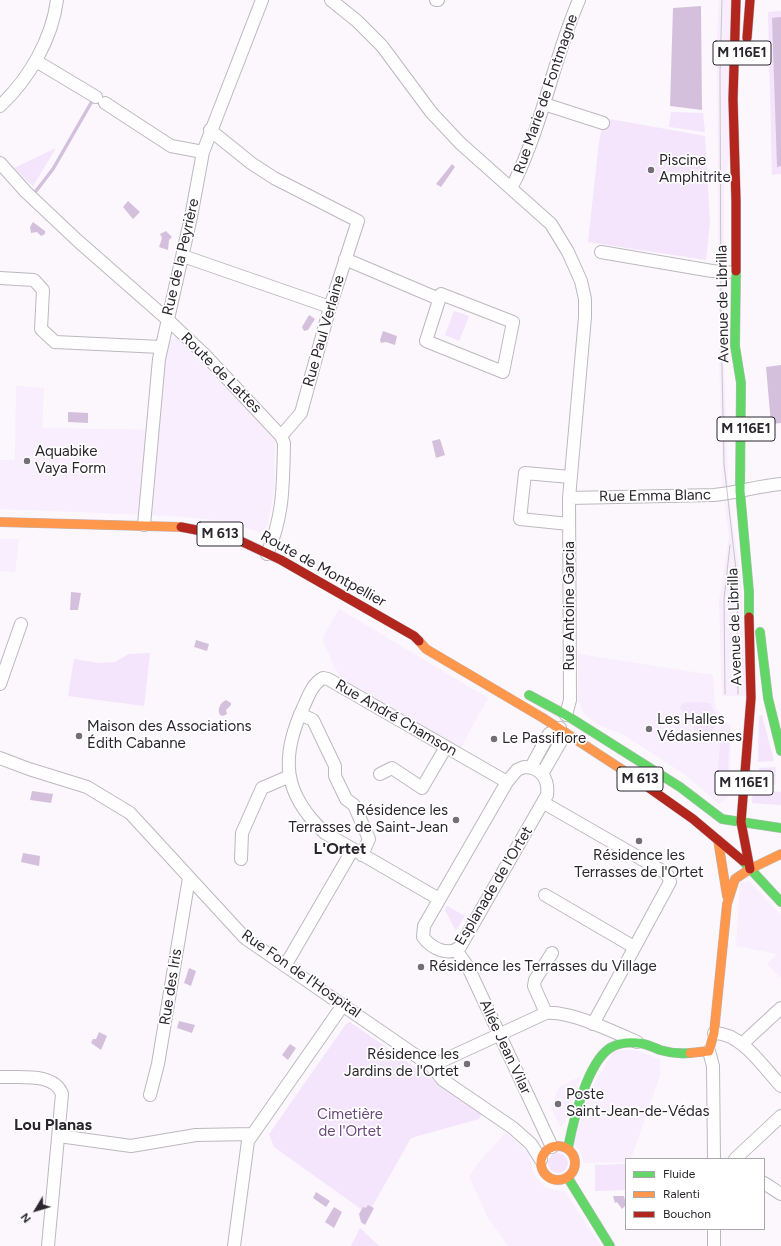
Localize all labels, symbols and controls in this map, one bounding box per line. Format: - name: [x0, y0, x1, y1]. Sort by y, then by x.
- street label: Rue Marie de Fontmagne: [510, 12, 582, 176]
- road number: M 116E1: [713, 41, 771, 65]
- place label: Piscine Amphitrite: [659, 152, 731, 187]
- marker: Piscine Amphitrite: [646, 165, 656, 175]
- street label: Rue de la Peyrière: [159, 197, 203, 317]
- street label: Avenue de Librilla: [713, 245, 733, 363]
- street label: Rue Paul Verlaine: [299, 273, 349, 389]
- street label: Route de Lattes: [177, 329, 265, 417]
- road number: M 116E1: [717, 417, 775, 441]
- place label: Aquabike Vaya Form: [35, 443, 106, 478]
- marker: Aquabike Vaya Form: [22, 456, 32, 466]
- street label: Rue Emma Blanc: [599, 486, 711, 506]
- road number: M 613: [197, 522, 243, 546]
- street label: Route de Montpellier: [257, 527, 389, 611]
- street label: Rue Antoine Garcia: [561, 541, 579, 671]
- street label: Avenue de Librilla: [724, 568, 746, 686]
- street label: Rue André Chamson: [332, 676, 460, 760]
- place label: Les Halles Védasiennes: [657, 711, 742, 746]
- place label: Maison des Associations Édith Cabanne: [87, 718, 252, 753]
- marker: Les Halles Védasiennes: [644, 724, 654, 734]
- place label: Le Passiflore: [502, 730, 586, 748]
- marker: Maison des Associations Édith Cabanne: [74, 731, 84, 741]
- marker: Le Passiflore: [489, 734, 499, 744]
- road number: M 613: [617, 767, 663, 791]
- road number: M 116E1: [715, 771, 773, 795]
- place label: Résidence les Terrasses de Saint-Jean: [289, 802, 448, 837]
- marker: Résidence les Terrasses de Saint-Jean: [451, 815, 461, 825]
- street label: Esplanade de l'Ortet: [451, 823, 537, 949]
- marker: Résidence les Terrasses de l'Ortet: [634, 836, 644, 846]
- district label: L'Ortet: [314, 839, 366, 859]
- place label: Résidence les Terrasses de l'Ortet: [574, 847, 704, 882]
- street label: Rue Fon de l'Hospital: [238, 926, 364, 1022]
- street label: Rue des Iris: [156, 948, 186, 1026]
- place label: Résidence les Terrasses du Village: [429, 958, 657, 976]
- marker: Résidence les Terrasses du Village: [416, 962, 426, 972]
- street label: Allée Jean Vilar: [475, 997, 535, 1097]
- place label: Résidence les Jardins de l'Ortet: [344, 1046, 459, 1081]
- marker: Résidence les Jardins de l'Ortet: [462, 1059, 472, 1069]
- place label: Poste Saint-Jean-de-Védas: [566, 1086, 709, 1121]
- marker: Poste Saint-Jean-de-Védas: [553, 1099, 563, 1109]
- park label: Cimetière de l'Ortet: [317, 1106, 383, 1141]
- district label: Lou Planas: [14, 1115, 92, 1135]
- legend: [625, 1158, 765, 1230]
- text: Fluide: [663, 1167, 695, 1181]
- text: Ralenti: [663, 1187, 700, 1201]
- north arrow: [16, 1190, 56, 1230]
- text: Bouchon: [663, 1207, 711, 1221]
- text: N: [18, 1210, 34, 1225]

